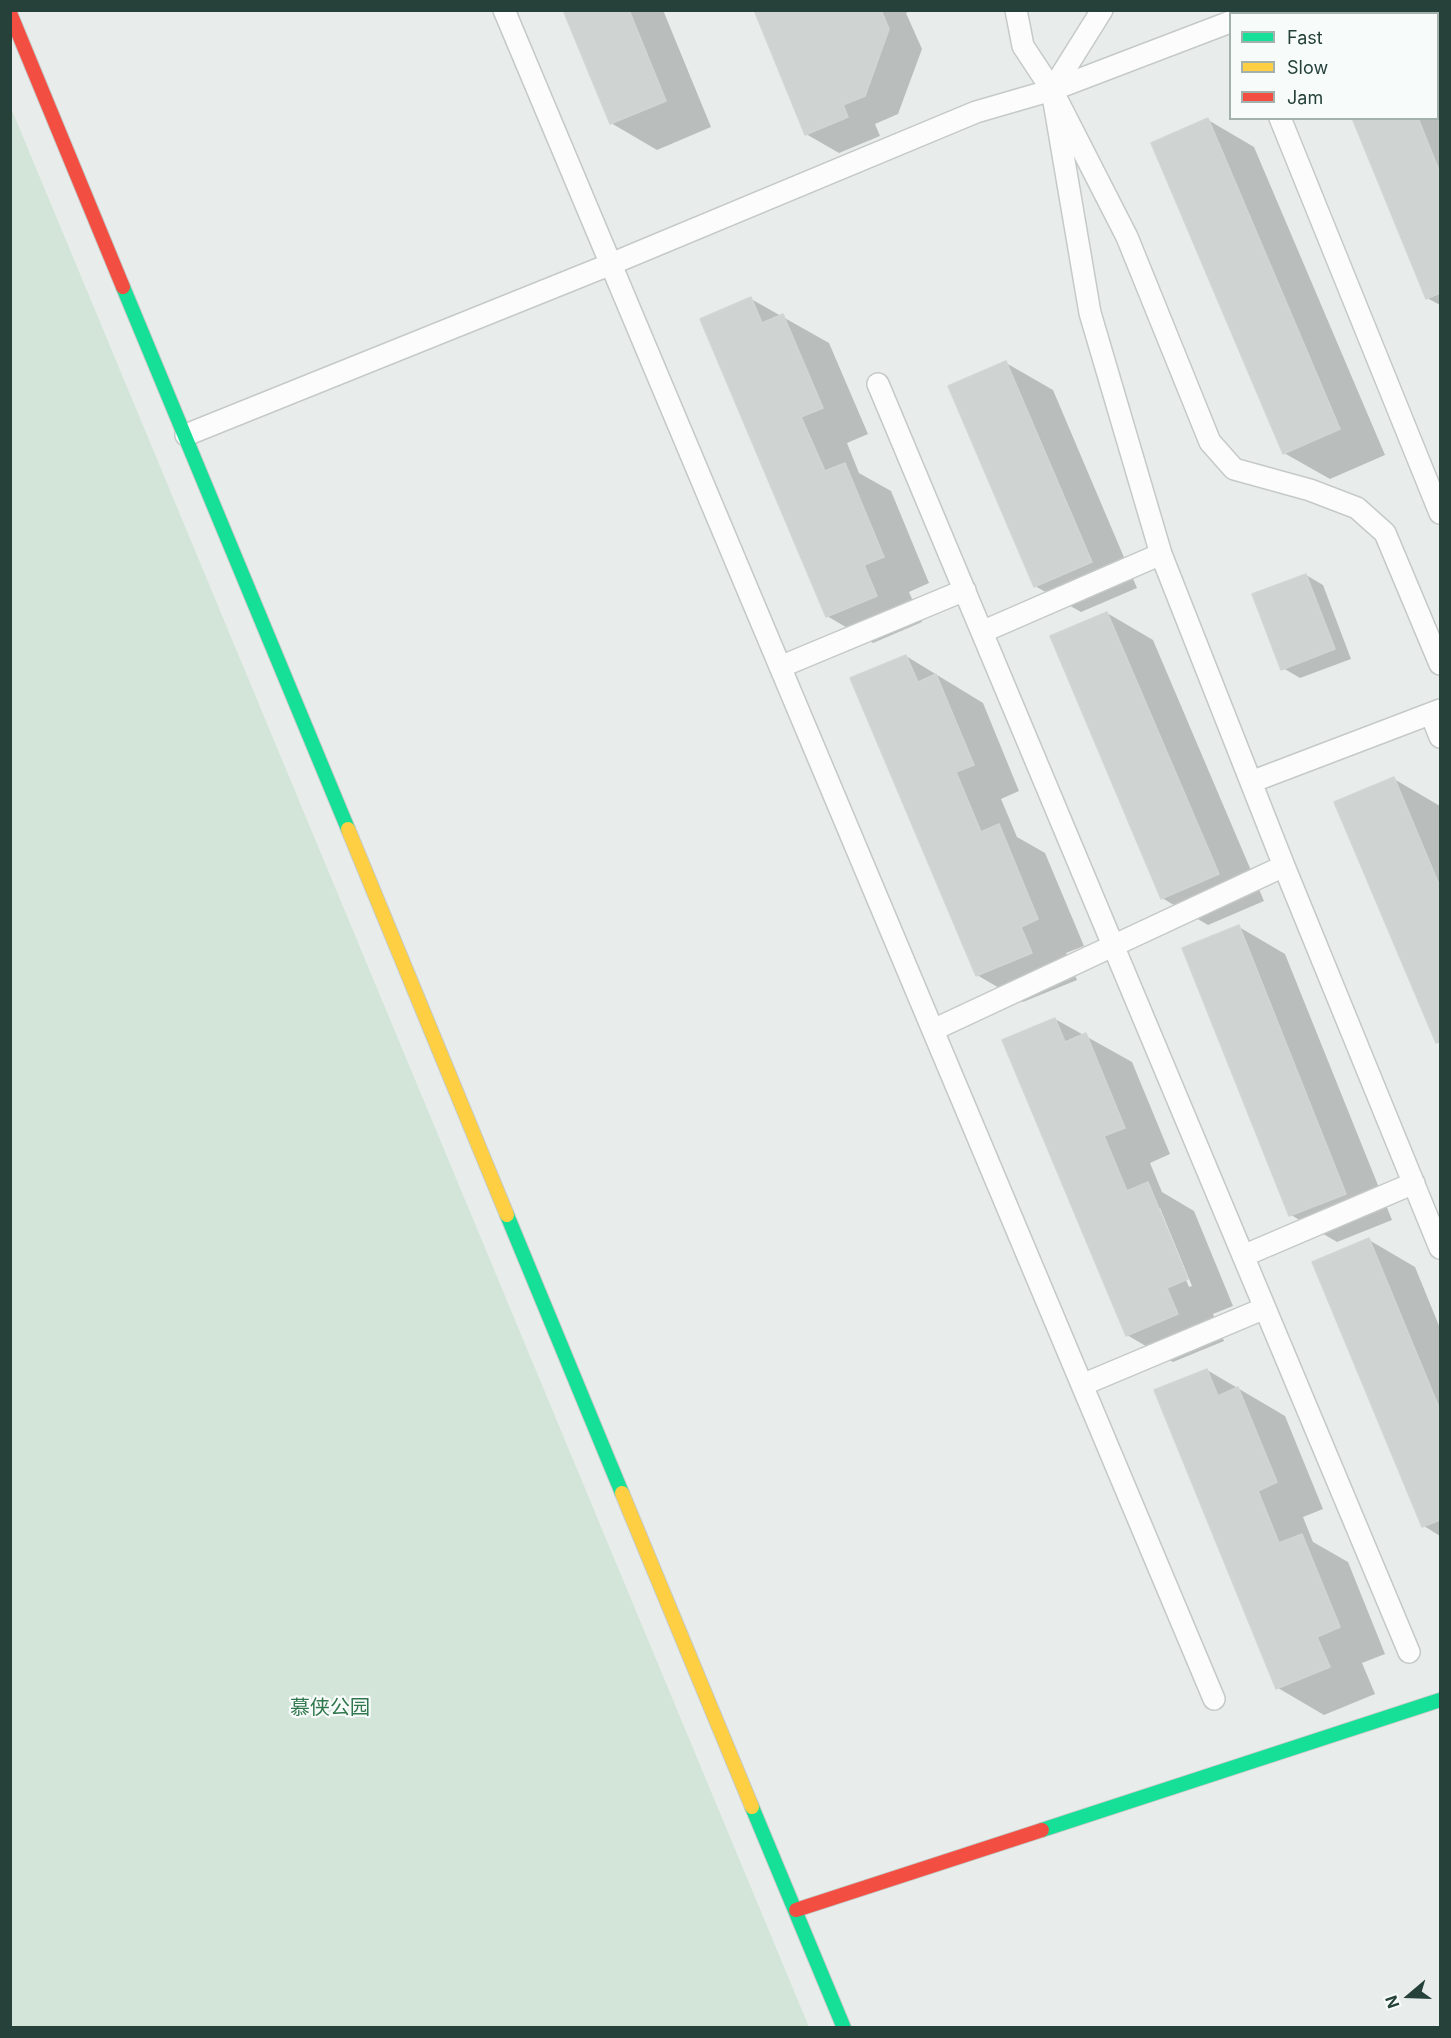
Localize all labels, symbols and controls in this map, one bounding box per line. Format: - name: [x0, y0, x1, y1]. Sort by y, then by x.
- legend: [1229, 12, 1439, 120]
- text: Fast: [1287, 27, 1323, 48]
- text: Slow: [1287, 57, 1328, 78]
- text: Jam: [1287, 87, 1323, 108]
- park label: 慕侠公园: [290, 1696, 370, 1720]
- north arrow: [1379, 1966, 1439, 2026]
- text: N: [1381, 1993, 1403, 2011]

